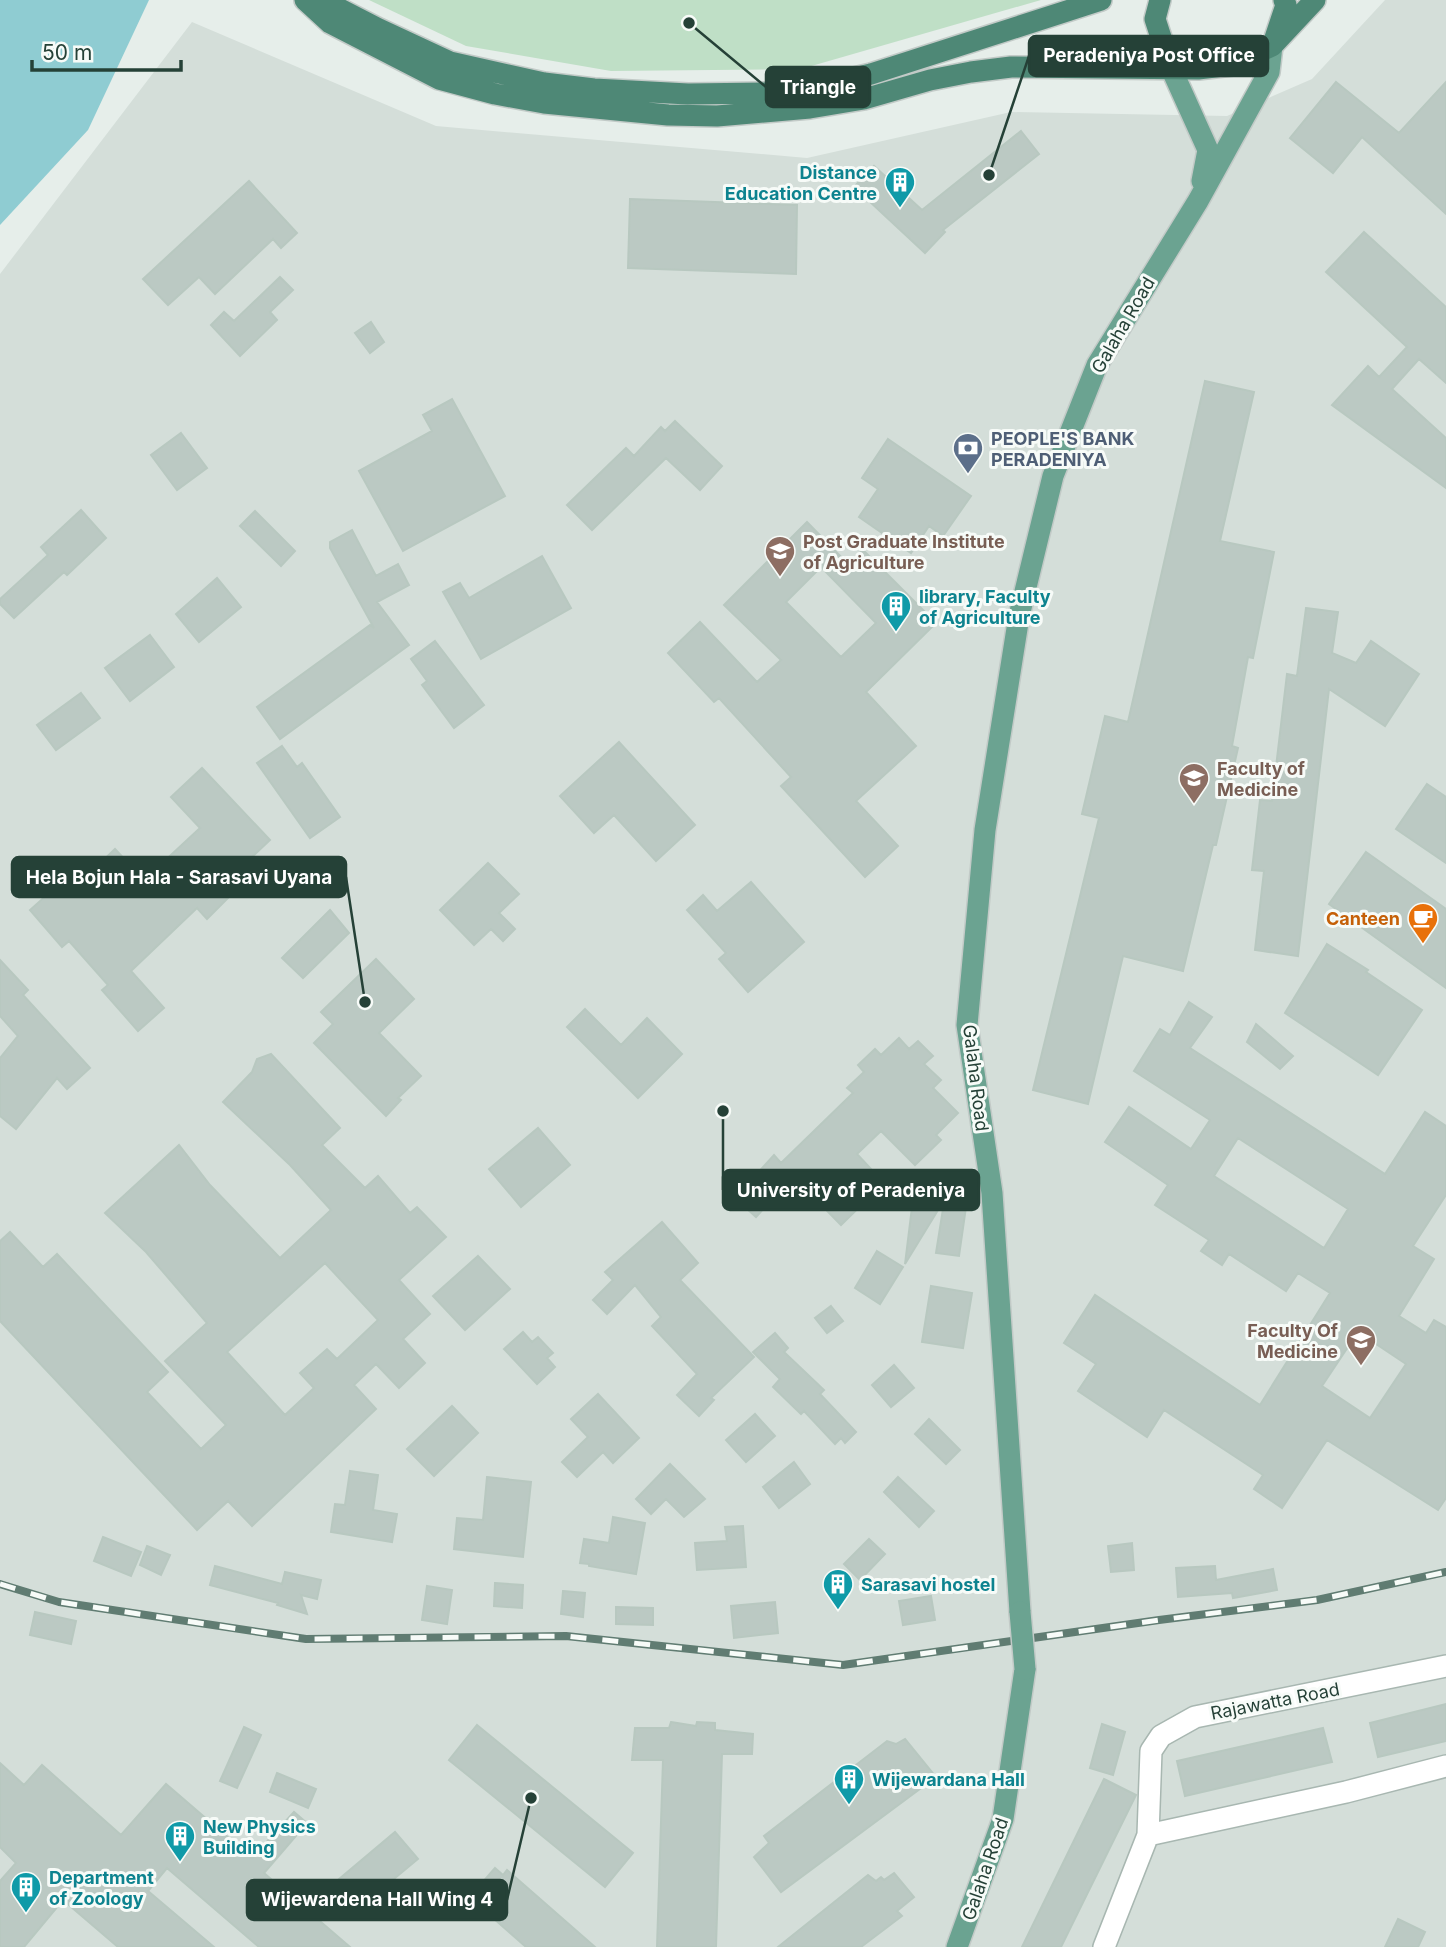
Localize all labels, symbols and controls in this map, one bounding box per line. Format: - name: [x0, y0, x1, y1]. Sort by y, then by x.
- scale bar: [32, 28, 180, 72]
- callout: Peradeniya Post Office: [1029, 36, 1268, 76]
- text: 50 m: [42, 40, 92, 65]
- text: Peradeniya Post Office: [1043, 44, 1255, 67]
- callout: Triangle: [766, 67, 870, 107]
- text: Triangle: [780, 76, 856, 99]
- place label: Distance Education Centre: [725, 162, 877, 204]
- building icon: Distance Education Centre: [883, 165, 917, 209]
- street label: Galaha Road: [1087, 273, 1159, 377]
- place label: PEOPLE'S BANK PERADENIYA: [991, 428, 1134, 470]
- bank icon: PEOPLE'S BANK PERADENIYA: [951, 431, 985, 475]
- place label: Post Graduate Institute of Agriculture: [803, 531, 1005, 573]
- school or university icon: Post Graduate Institute of Agriculture: [763, 534, 797, 578]
- place label: library, Faculty of Agriculture: [919, 586, 1051, 628]
- building icon: library, Faculty of Agriculture: [879, 589, 913, 633]
- place label: Faculty of Medicine: [1217, 758, 1305, 800]
- school or university icon: Faculty of Medicine: [1177, 761, 1211, 805]
- callout: Hela Bojun Hala - Sarasavi Uyana: [12, 857, 346, 897]
- text: Hela Bojun Hala - Sarasavi Uyana: [26, 866, 332, 889]
- cafe icon: Canteen: [1406, 901, 1440, 945]
- place label: Canteen: [1326, 908, 1400, 929]
- street label: Galaha Road: [959, 1023, 993, 1133]
- callout: University of Peradeniya: [723, 1170, 979, 1210]
- text: University of Peradeniya: [737, 1179, 965, 1202]
- place label: Faculty Of Medicine: [1247, 1320, 1338, 1362]
- school or university icon: Faculty Of Medicine: [1344, 1323, 1378, 1367]
- building icon: Sarasavi hostel: [821, 1567, 855, 1611]
- place label: Sarasavi hostel: [861, 1574, 995, 1595]
- street label: Rajawatta Road: [1209, 1678, 1341, 1724]
- building icon: Wijewardana Hall: [832, 1762, 866, 1806]
- place label: Wijewardana Hall: [872, 1769, 1025, 1790]
- street label: Galaha Road: [958, 1815, 1012, 1923]
- place label: New Physics Building: [203, 1816, 316, 1858]
- building icon: New Physics Building: [163, 1819, 197, 1863]
- place label: Department of Zoology: [49, 1867, 154, 1909]
- building icon: Department of Zoology: [9, 1870, 43, 1914]
- callout: Wijewardena Hall Wing 4: [247, 1880, 507, 1920]
- text: Wijewardena Hall Wing 4: [261, 1888, 493, 1911]

